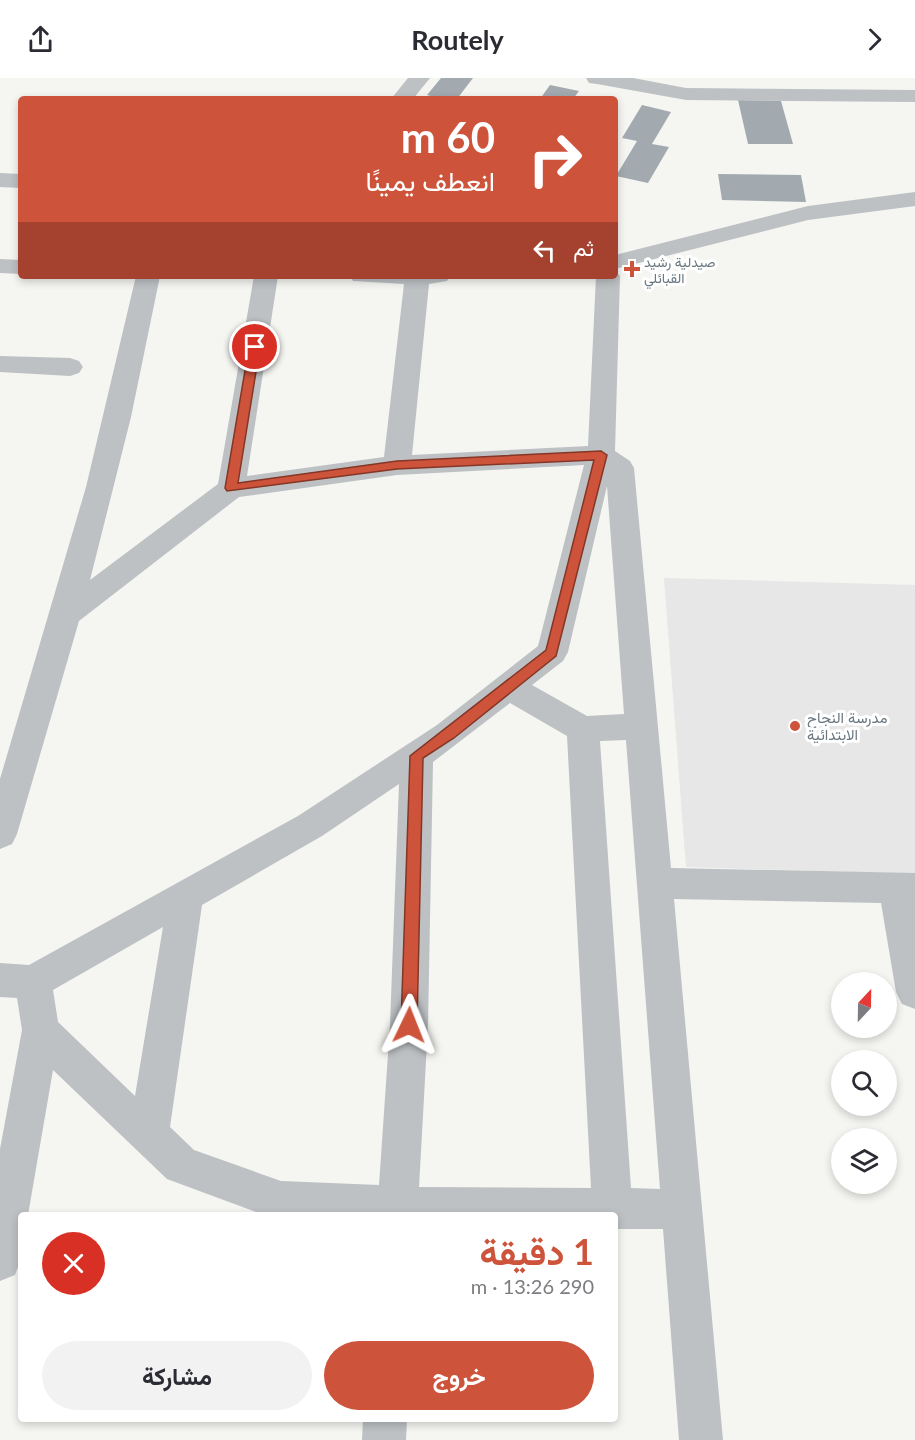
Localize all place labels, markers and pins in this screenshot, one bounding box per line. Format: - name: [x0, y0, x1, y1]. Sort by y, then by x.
- place label: صيدلية رشيد القبائلي: [644, 253, 716, 290]
- marker: صيدلية رشيد القبائلي: [625, 262, 639, 276]
- pin: [229, 321, 280, 372]
- place label: مدرسة النجاح الابتدائية: [807, 708, 887, 744]
- marker: مدرسة النجاح الابتدائية: [788, 719, 802, 733]

